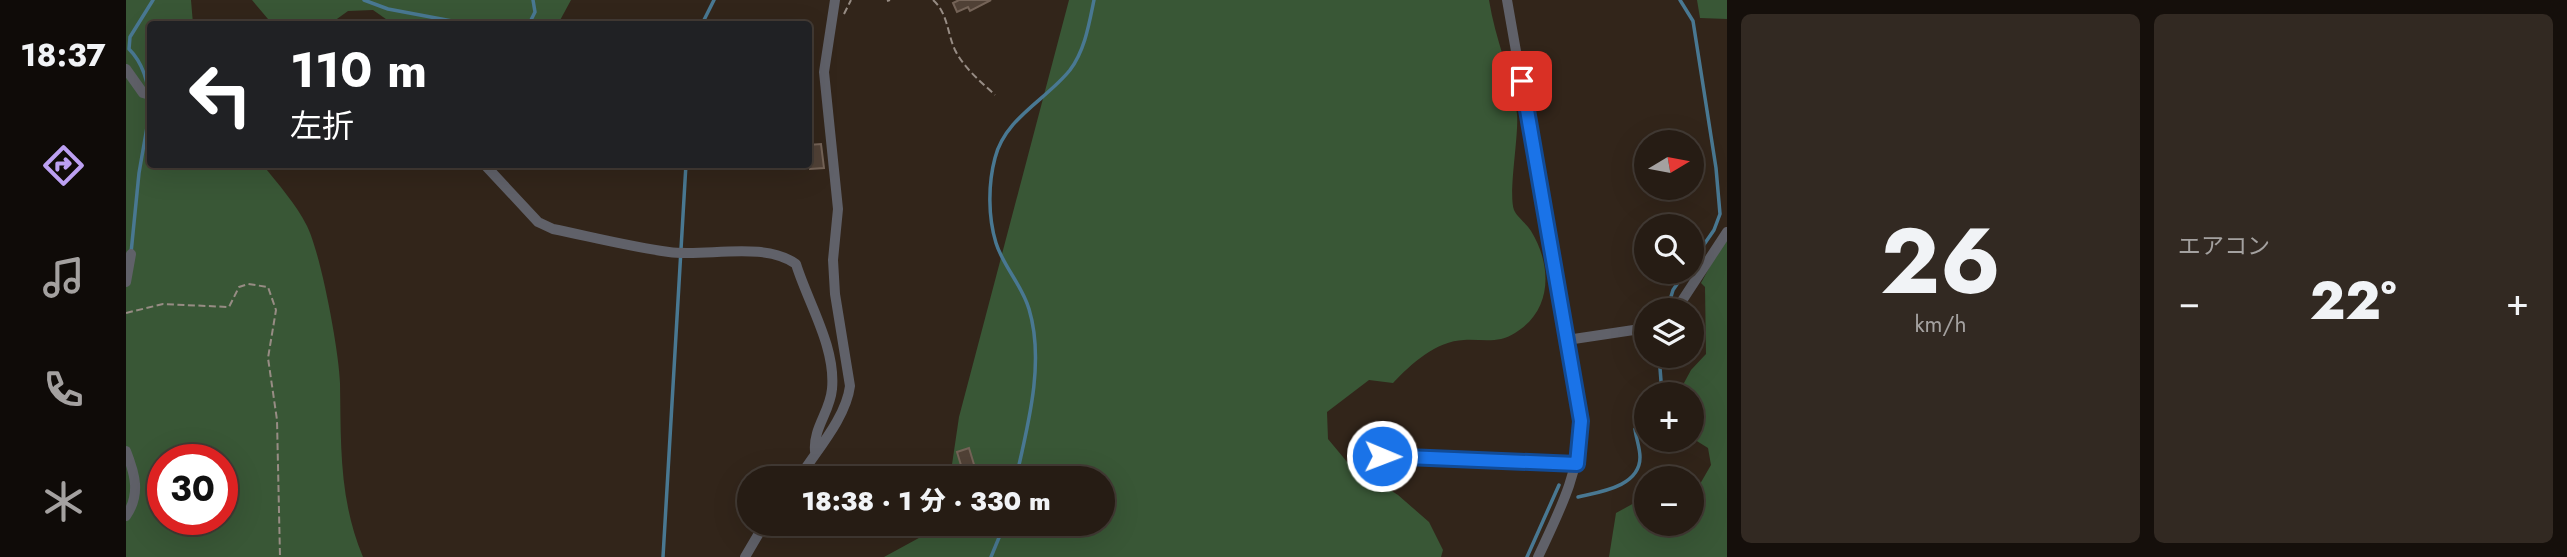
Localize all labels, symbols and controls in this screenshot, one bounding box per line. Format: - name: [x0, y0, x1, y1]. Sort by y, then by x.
- text: 18:37: [20, 32, 106, 78]
- text: 110 m: [290, 35, 427, 105]
- icon: left: [175, 49, 266, 140]
- pin: [1492, 51, 1552, 111]
- icon: arrive: [1503, 62, 1541, 100]
- text: 左折: [290, 103, 354, 149]
- north arrow: [1634, 130, 1704, 200]
- map controls: [1634, 130, 1704, 536]
- icon: directions: [39, 141, 88, 190]
- text: 26: [1880, 196, 2001, 327]
- button: search: [1634, 214, 1704, 284]
- text: エアコン: [2178, 229, 2270, 263]
- icon: music: [39, 253, 88, 302]
- text: 22°: [2310, 263, 2396, 339]
- text: −: [2178, 274, 2200, 329]
- text: +: [2506, 274, 2529, 329]
- button: layers: [1634, 298, 1704, 368]
- text: km/h: [1915, 307, 1966, 341]
- icon: phone: [39, 365, 88, 414]
- button: +: [1634, 382, 1704, 452]
- position arrow: [1345, 419, 1419, 493]
- speed limit sign: 30: [147, 444, 238, 535]
- button: −: [1634, 466, 1704, 536]
- icon: climate: [39, 477, 88, 526]
- text: 18:38 · 1 分 · 330 m: [801, 482, 1051, 520]

